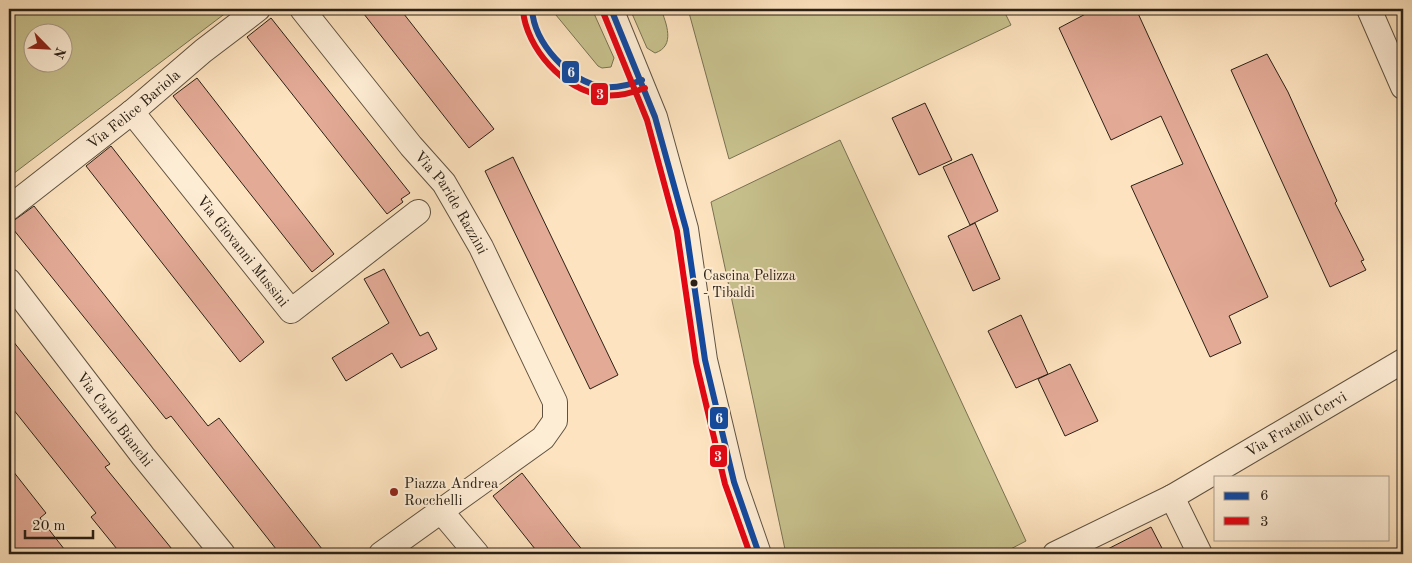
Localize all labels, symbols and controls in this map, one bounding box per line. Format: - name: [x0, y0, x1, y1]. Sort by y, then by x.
- north arrow: [22, 22, 72, 72]
- text: N: [50, 45, 68, 61]
- line badge: 6: [561, 60, 580, 84]
- text: 6: [567, 66, 575, 80]
- street label: Via Felice Bariola: [85, 68, 184, 153]
- line badge: 3: [590, 82, 609, 106]
- text: 3: [596, 88, 604, 102]
- street label: Via Paride Razzini: [411, 149, 489, 257]
- street label: Via Giovanni Mussini: [193, 194, 291, 310]
- place label: Cascina Pelizza - Tibaldi: [703, 269, 796, 300]
- marker: Cascina Pelizza - Tibaldi: [689, 278, 699, 288]
- street label: Via Carlo Bianchi: [73, 370, 155, 470]
- street label: Via Fratelli Cervi: [1244, 390, 1350, 461]
- line badge: 6: [709, 406, 729, 430]
- text: 6: [715, 412, 723, 426]
- line badge: 3: [709, 444, 728, 468]
- text: 3: [714, 450, 722, 464]
- legend: [1214, 476, 1390, 540]
- place label: Piazza Andrea Rocchelli: [404, 477, 499, 509]
- marker: Piazza Andrea Rocchelli: [388, 486, 400, 498]
- text: 6: [1260, 489, 1269, 504]
- scale bar: [25, 508, 92, 540]
- text: 3: [1260, 515, 1269, 530]
- text: 20 m: [32, 519, 66, 534]

